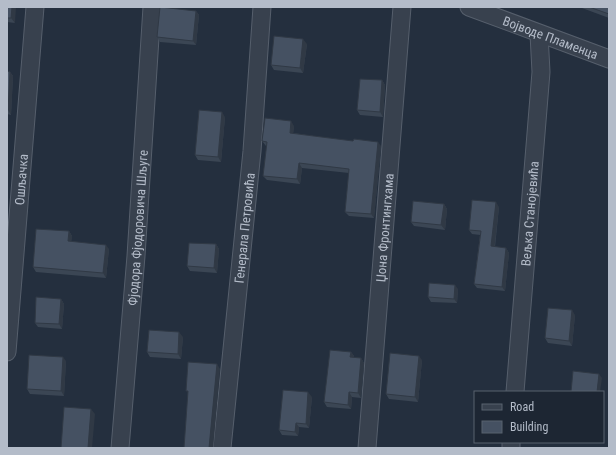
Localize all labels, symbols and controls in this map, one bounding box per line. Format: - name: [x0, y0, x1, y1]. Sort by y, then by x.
- street label: Војводе Пламенца: [501, 13, 600, 62]
- street label: Фјодора Фјодоровича Шљуге: [125, 149, 151, 306]
- street label: Ошљачка: [12, 153, 31, 206]
- street label: Вељка Станојевића: [518, 161, 542, 267]
- street label: Генерала Петровића: [232, 172, 258, 284]
- street label: Џона Фронтингхама: [373, 173, 397, 283]
- legend: [474, 391, 604, 443]
- text: Road: [510, 400, 534, 414]
- text: Building: [510, 420, 548, 434]

